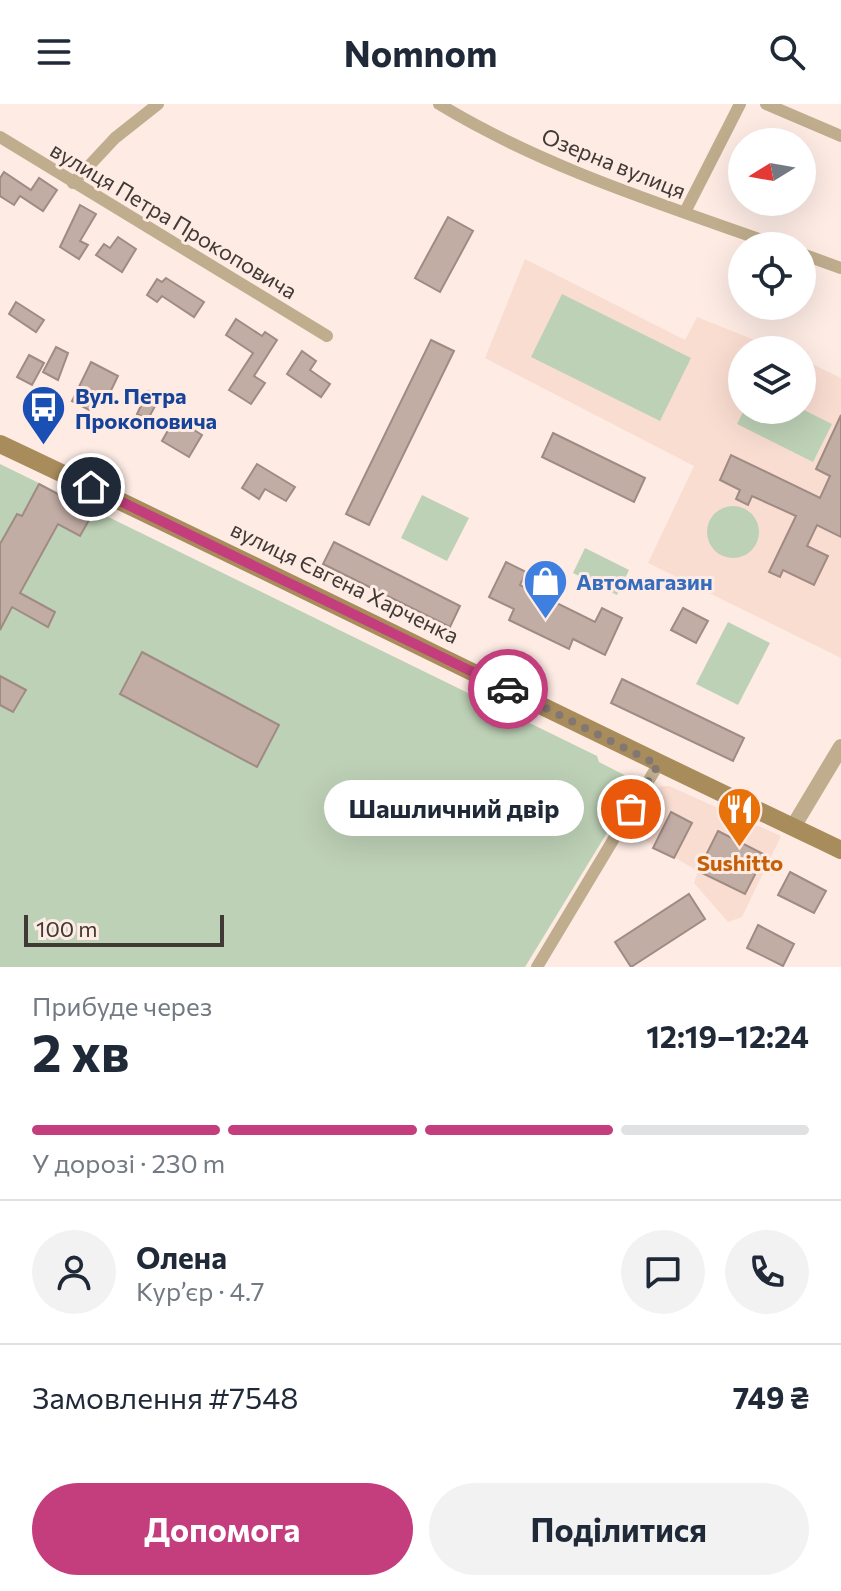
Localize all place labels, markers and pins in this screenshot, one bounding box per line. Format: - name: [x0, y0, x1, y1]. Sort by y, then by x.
- place label: Вул. Петра Прокоповича: [75, 382, 217, 434]
- bus stop icon: Вул. Петра Прокоповича: [20, 384, 68, 447]
- pin: [57, 453, 125, 521]
- shop icon: Автомагазин: [521, 557, 569, 620]
- place label: Автомагазин: [576, 568, 713, 595]
- pin: [597, 775, 665, 843]
- callout: Шашличний двір: [323, 781, 583, 837]
- restaurant icon: Sushitto: [716, 785, 764, 848]
- place label: Sushitto: [697, 849, 783, 876]

